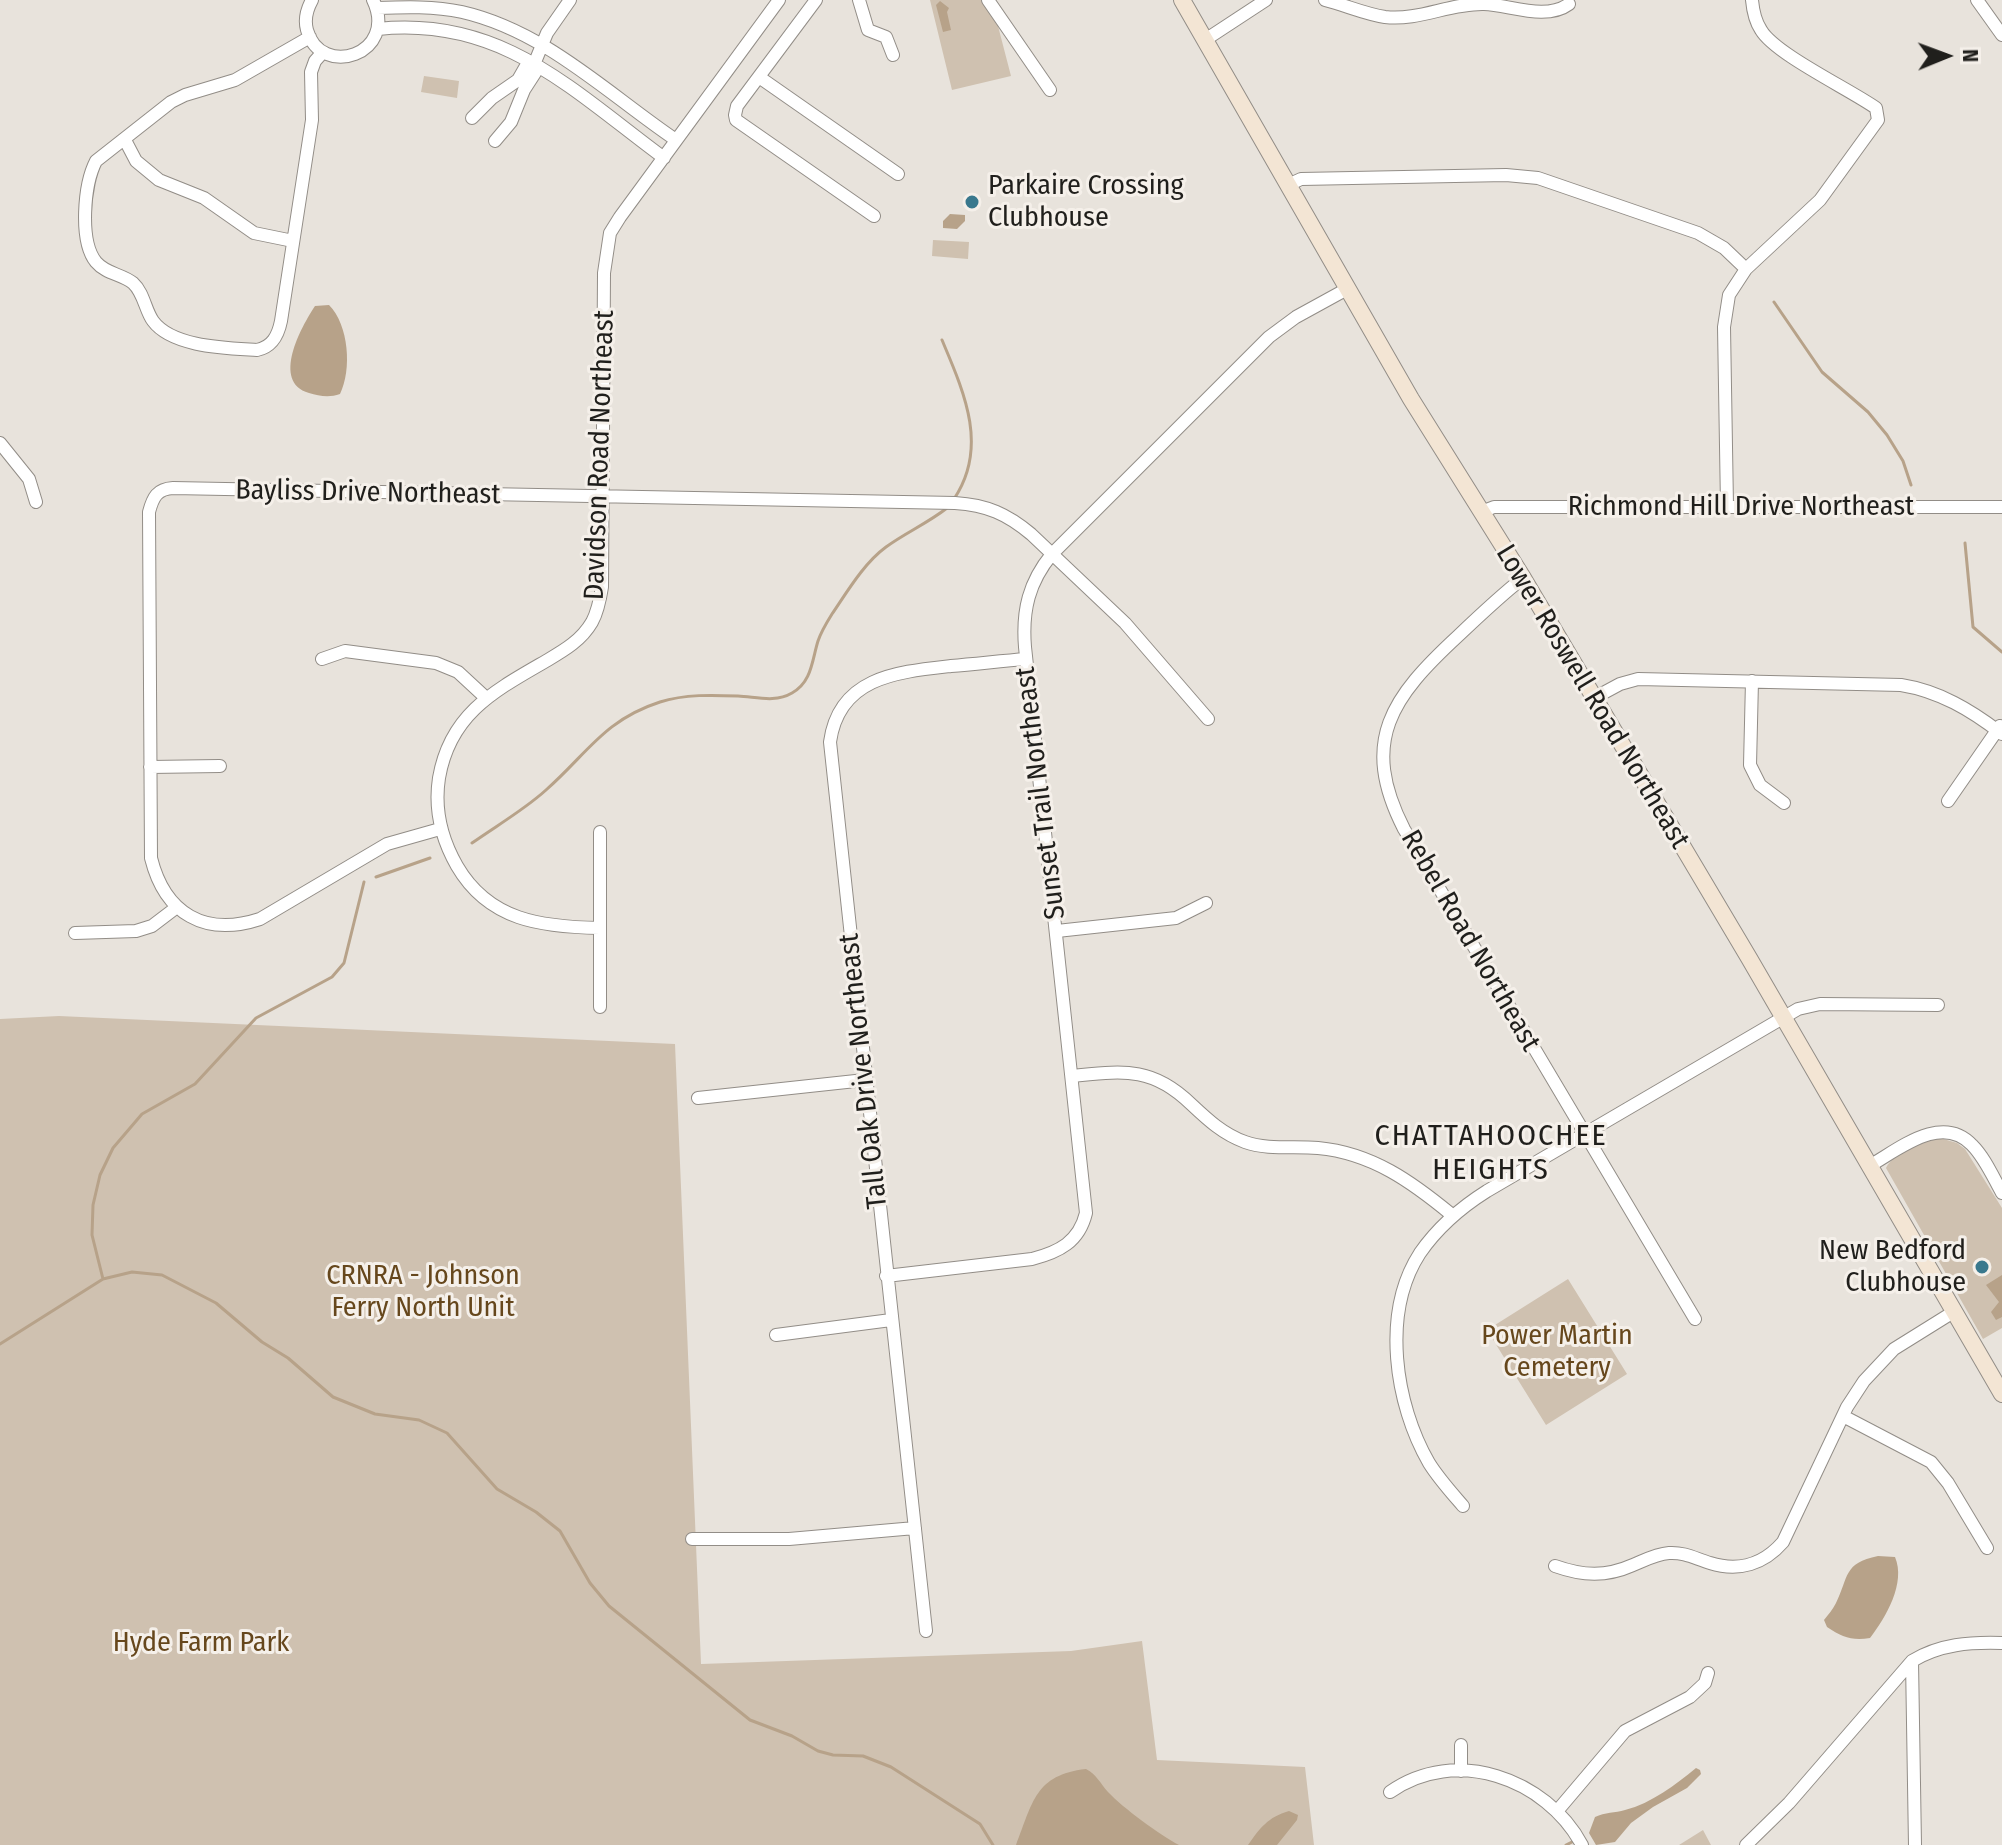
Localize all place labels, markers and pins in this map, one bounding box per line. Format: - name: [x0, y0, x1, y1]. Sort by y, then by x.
- place label: Parkaire Crossing Clubhouse: [988, 169, 1184, 235]
- marker: Parkaire Crossing Clubhouse: [963, 193, 981, 211]
- place label: New Bedford Clubhouse: [1819, 1234, 1966, 1300]
- marker: New Bedford Clubhouse: [1973, 1258, 1991, 1276]

